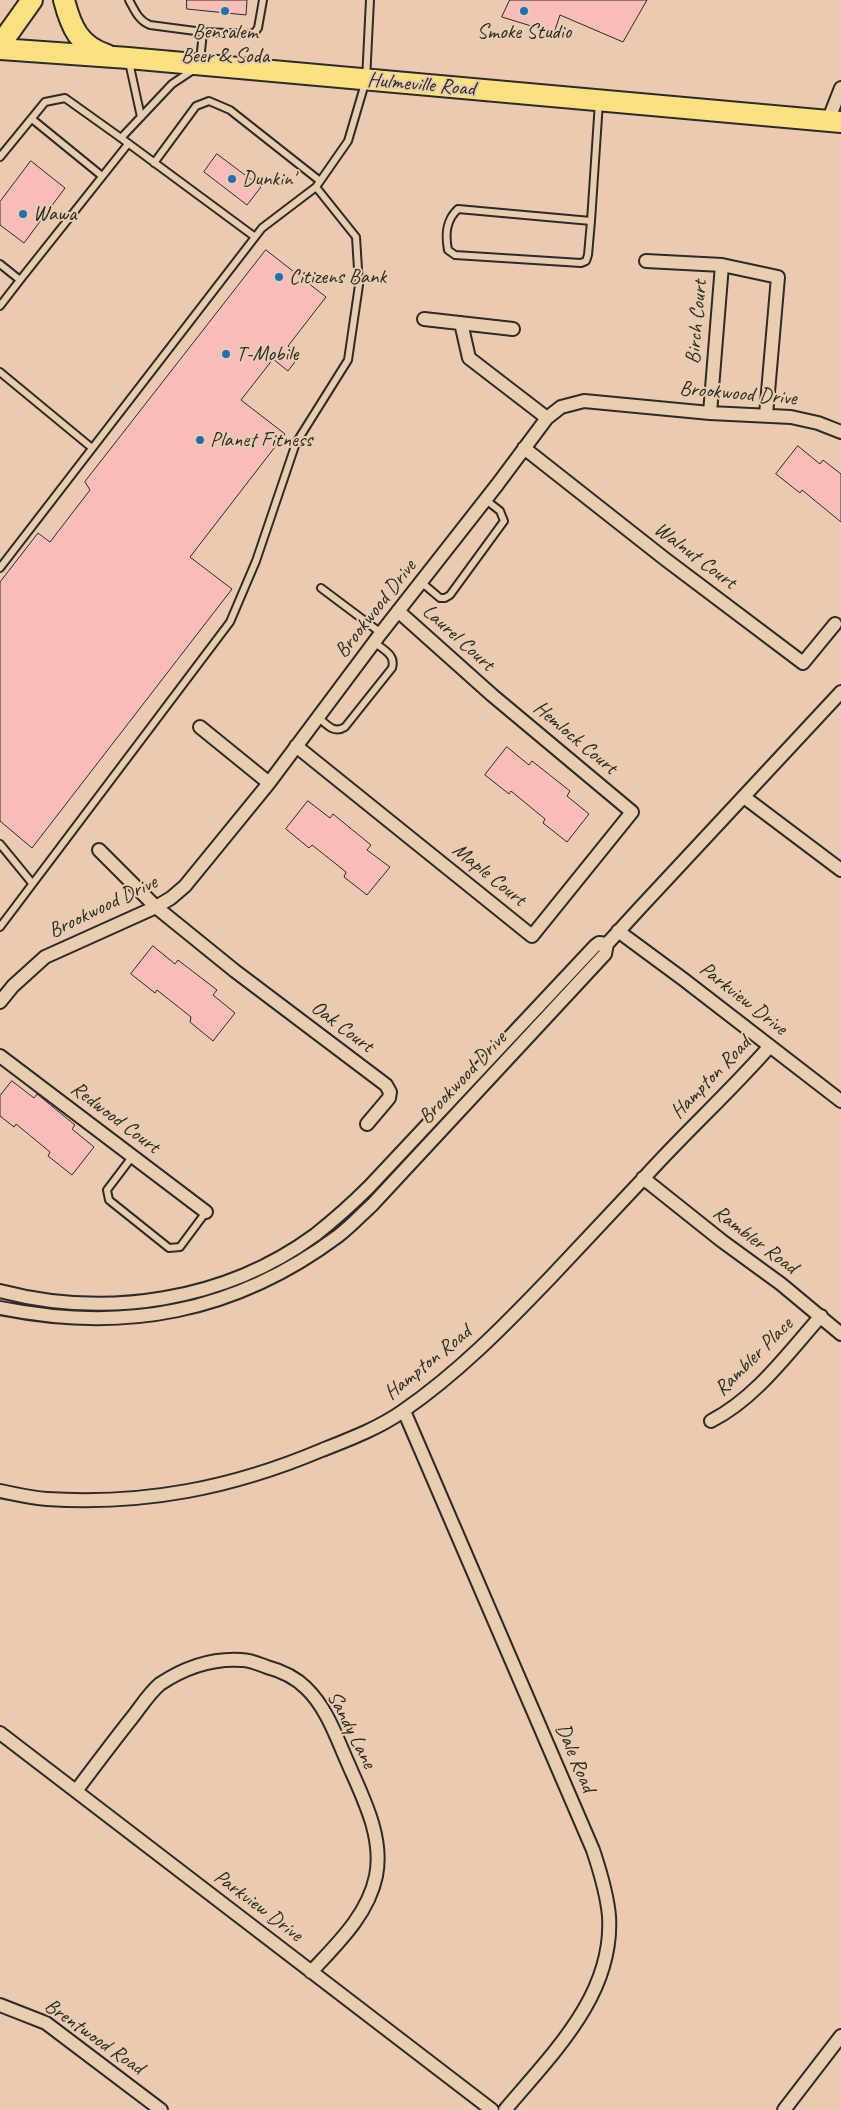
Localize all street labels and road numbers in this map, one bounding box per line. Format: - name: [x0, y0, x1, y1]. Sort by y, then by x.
- street label: Hulmeville Road: [366, 68, 476, 102]
- street label: Birch Court: [681, 279, 713, 365]
- street label: Brookwood Drive: [678, 376, 798, 412]
- street label: Walnut Court: [649, 517, 741, 595]
- street label: Brookwood Drive: [330, 555, 422, 663]
- street label: Laurel Court: [417, 599, 499, 677]
- street label: Hemlock Court: [528, 696, 622, 780]
- street label: Maple Court: [447, 838, 531, 912]
- street label: Brookwood Drive: [45, 870, 161, 944]
- street label: Parkview Drive: [694, 957, 792, 1041]
- street label: Oak Court: [306, 995, 378, 1059]
- street label: Brookwood Drive: [414, 1026, 512, 1130]
- street label: Hampton Road: [666, 1032, 756, 1124]
- street label: Redwood Court: [66, 1076, 164, 1160]
- street label: Rambler Road: [708, 1200, 802, 1280]
- street label: Rambler Place: [709, 1312, 799, 1402]
- street label: Hampton Road: [379, 1320, 477, 1406]
- street label: Sandy Lane: [321, 1687, 381, 1773]
- street label: Dale Road: [549, 1720, 601, 1796]
- street label: Parkview Drive: [209, 1864, 307, 1948]
- street label: Brentwood Road: [39, 1993, 149, 2081]

